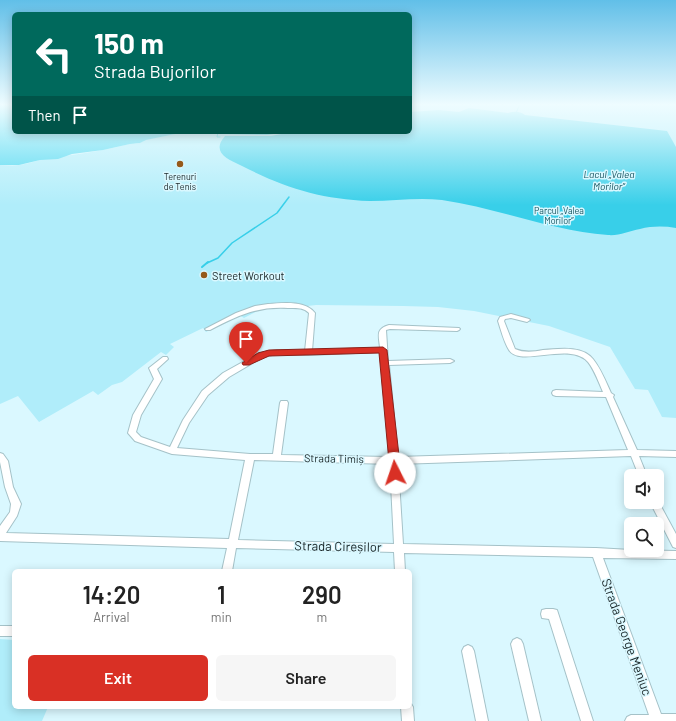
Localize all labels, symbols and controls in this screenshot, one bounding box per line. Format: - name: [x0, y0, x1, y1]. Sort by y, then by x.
- text: 150 m: [94, 26, 164, 60]
- icon: left: [28, 28, 80, 80]
- text: Strada Bujorilor: [94, 60, 216, 82]
- icon: arrive: [69, 104, 91, 126]
- text: Then: [28, 106, 61, 124]
- marker: Terenuri de Tenis: [175, 159, 185, 169]
- water label: Lacul „Valea Morilor”: [583, 168, 635, 192]
- place label: Terenuri de Tenis: [164, 171, 196, 192]
- park label: Parcul „Valea Morilor”: [534, 205, 584, 226]
- place label: Street Workout: [212, 269, 285, 282]
- marker: Street Workout: [199, 270, 209, 280]
- pin: [229, 322, 263, 363]
- icon: arrive: [235, 328, 257, 350]
- street label: Strada Timiș: [304, 451, 364, 465]
- position arrow: [374, 452, 416, 494]
- map controls: [624, 469, 664, 557]
- button: sound: [624, 469, 664, 509]
- button: search: [624, 517, 664, 557]
- street label: Strada Cireșilor: [294, 537, 382, 555]
- street label: Strada George Meniuc: [598, 576, 656, 698]
- text: 14:20: [82, 580, 140, 609]
- text: 1: [217, 580, 225, 609]
- text: 290: [302, 580, 342, 609]
- text: Arrival: [93, 609, 129, 625]
- text: min: [211, 609, 232, 625]
- text: m: [316, 609, 327, 625]
- button: Exit: [28, 655, 208, 701]
- button: Share: [216, 655, 396, 701]

